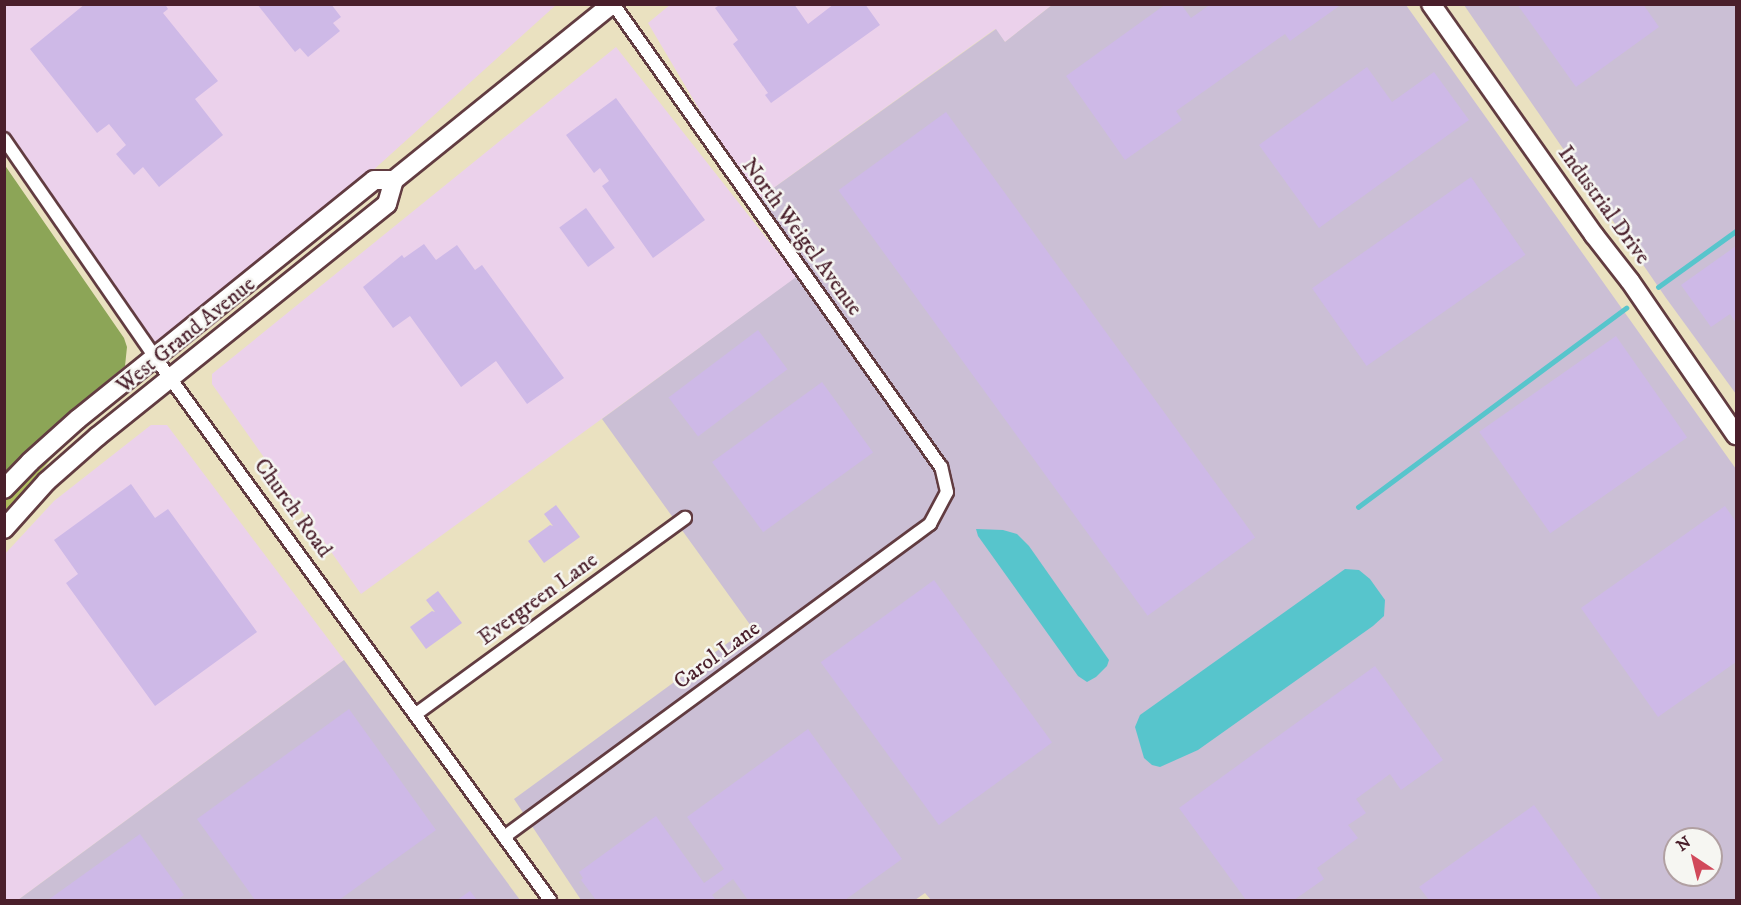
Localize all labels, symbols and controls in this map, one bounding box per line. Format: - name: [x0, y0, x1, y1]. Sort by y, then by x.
- street label: Industrial Drive: [1552, 141, 1656, 269]
- street label: North Weigel Avenue: [736, 153, 868, 321]
- street label: West Grand Avenue: [111, 271, 261, 399]
- street label: Church Road: [248, 453, 338, 563]
- street label: Evergreen Lane: [473, 547, 603, 651]
- street label: Carol Lane: [669, 615, 765, 695]
- north arrow: [1663, 827, 1723, 887]
- text: N: [1673, 832, 1695, 856]

